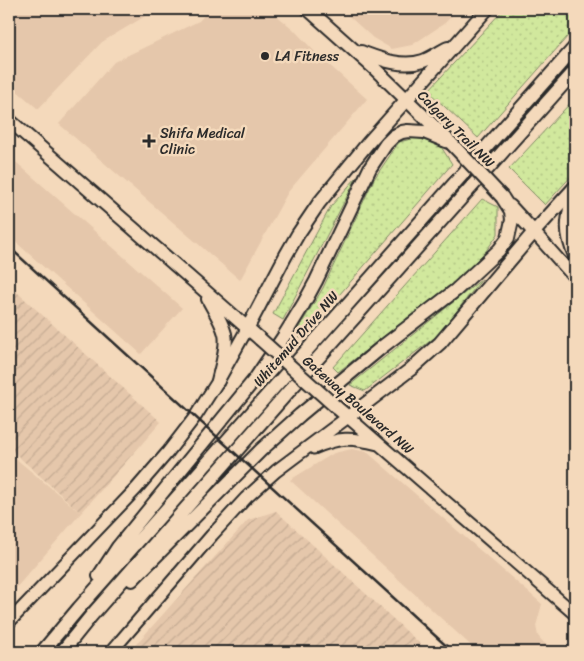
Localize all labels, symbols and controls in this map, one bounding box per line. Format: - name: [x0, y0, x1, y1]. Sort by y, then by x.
- place label: LA Fitness: [275, 44, 339, 69]
- marker: LA Fitness: [259, 50, 271, 62]
- street label: Calgary Trail NW: [411, 84, 501, 174]
- place label: Shifa Medical Clinic: [160, 121, 246, 162]
- marker: Shifa Medical Clinic: [142, 134, 156, 148]
- street label: Whitemud Drive NW: [247, 285, 345, 393]
- street label: Gateway Boulevard NW: [296, 349, 420, 461]

